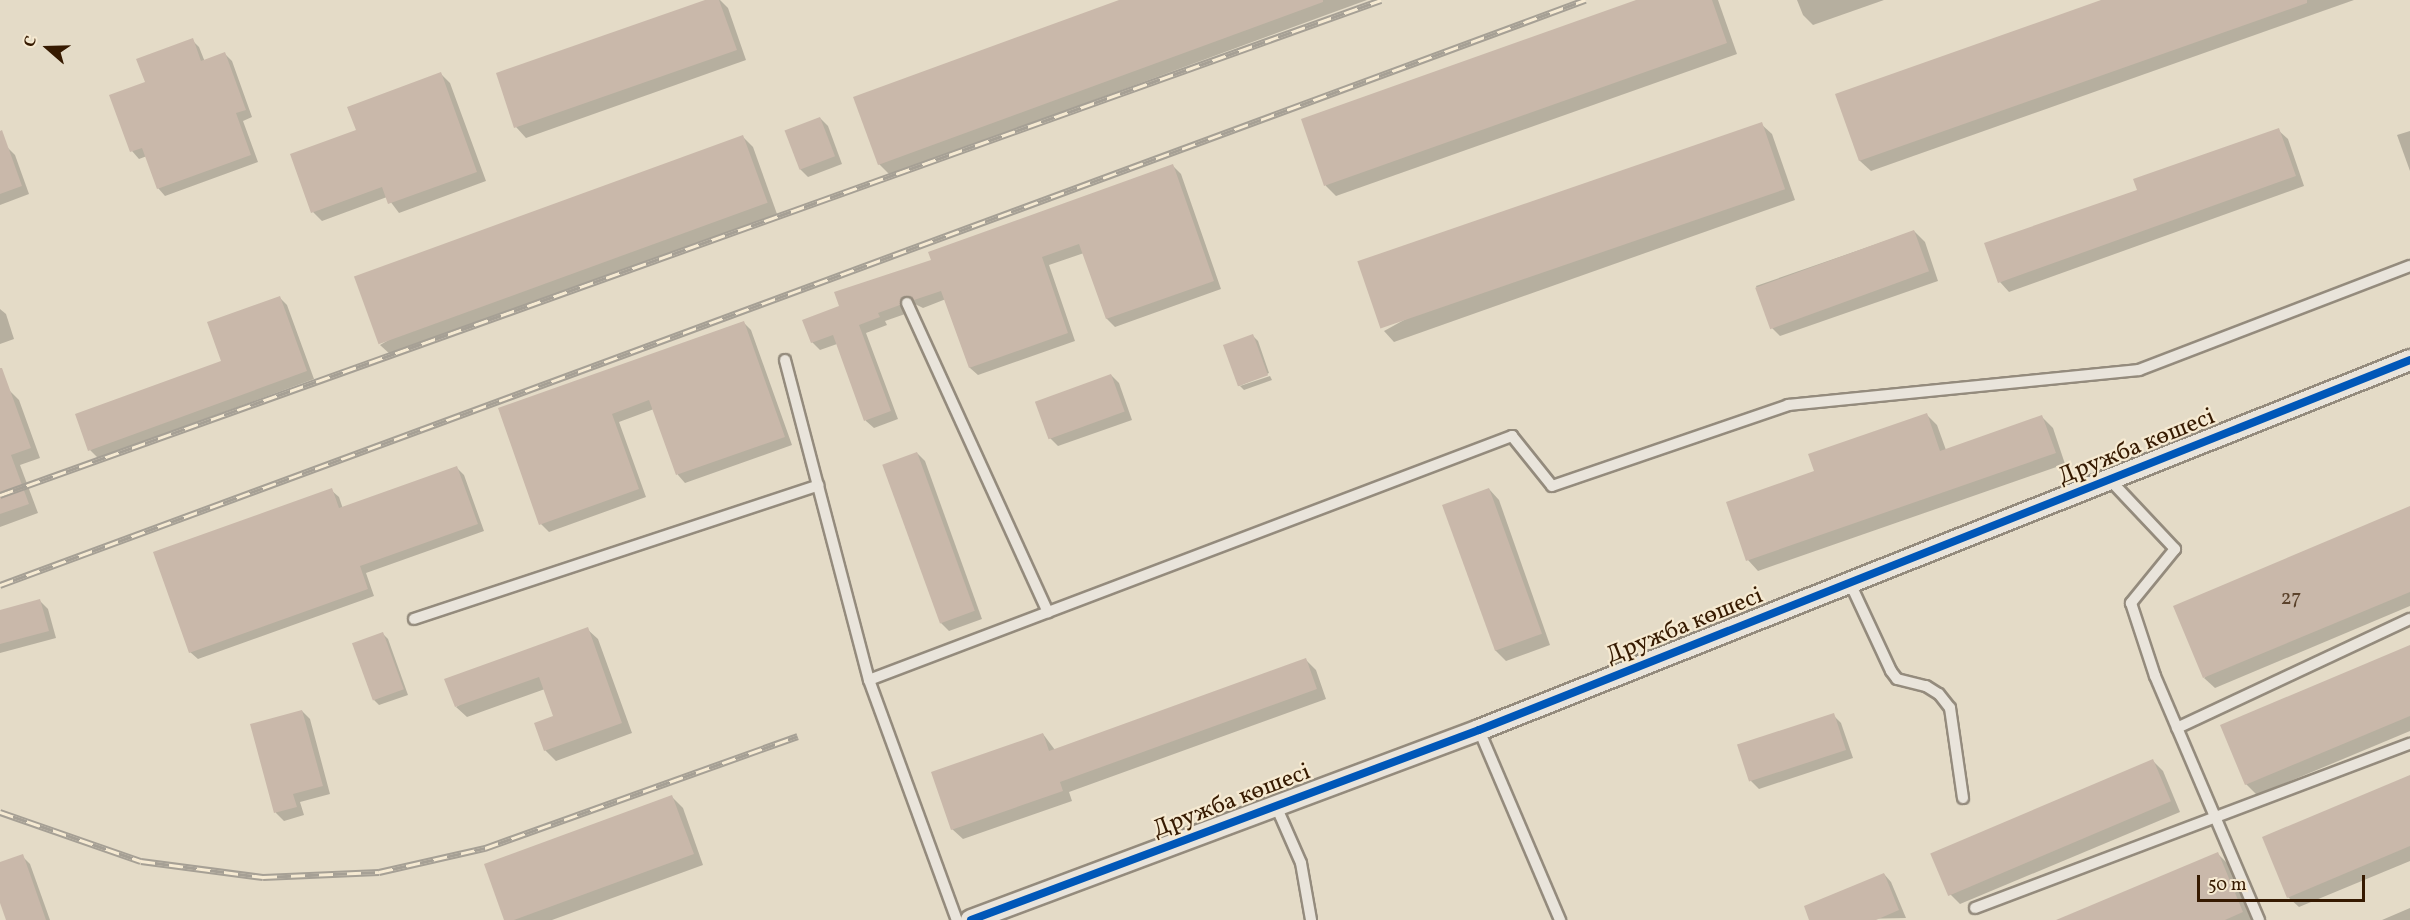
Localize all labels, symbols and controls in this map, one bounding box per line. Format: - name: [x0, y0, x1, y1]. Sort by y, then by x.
- north arrow: [18, 18, 78, 78]
- text: С: [19, 33, 43, 50]
- street label: Дружба көшесі: [2054, 403, 2220, 493]
- street label: Дружба көшесі: [1602, 582, 1768, 672]
- house number: 27: [2281, 586, 2301, 612]
- street label: Дружба көшесі: [1149, 759, 1315, 845]
- scale bar: [2200, 863, 2368, 901]
- text: 50 m: [2208, 873, 2247, 898]

